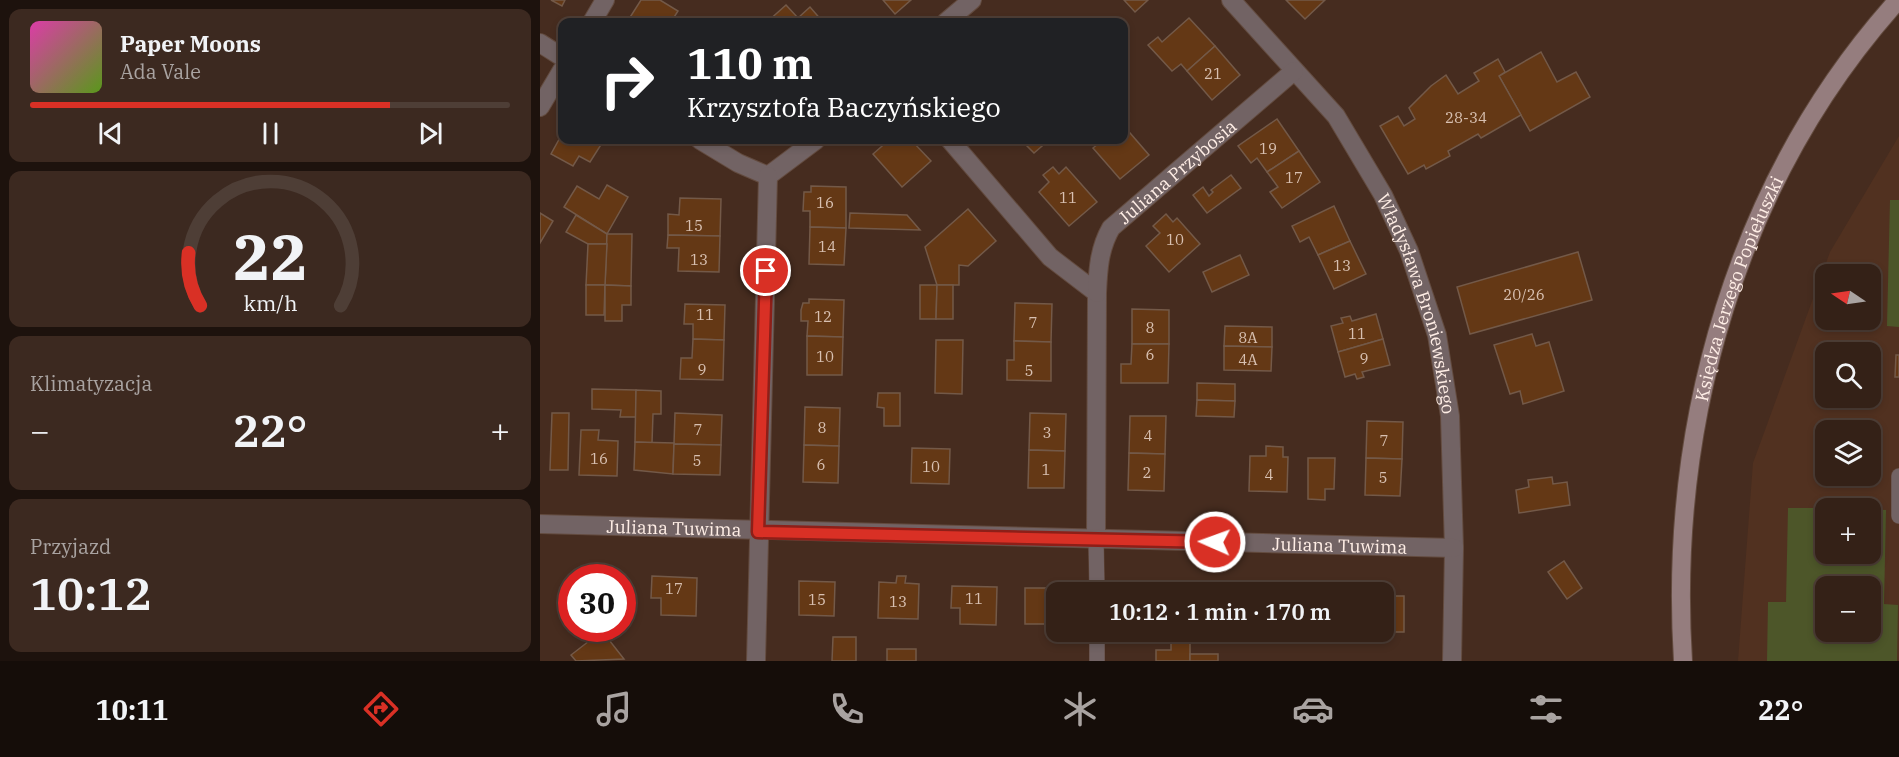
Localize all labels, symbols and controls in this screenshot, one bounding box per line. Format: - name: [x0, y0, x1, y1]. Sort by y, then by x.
- text: Paper Moons: [120, 29, 261, 58]
- text: 110 m: [687, 36, 813, 91]
- icon: right: [588, 42, 666, 120]
- text: Ada Vale: [120, 58, 201, 85]
- house number: 21: [1204, 64, 1222, 83]
- text: Krzysztofa Baczyńskiego: [687, 89, 1001, 124]
- house number: 28-34: [1445, 108, 1487, 127]
- street label: Juliana Przybosia: [1113, 114, 1241, 229]
- icon: previous: [94, 117, 127, 150]
- icon: pause: [254, 117, 287, 150]
- icon: next: [414, 117, 447, 150]
- house number: 19: [1259, 139, 1277, 158]
- house number: 17: [1285, 168, 1303, 187]
- street label: Księdza Jerzego Popiełuszki: [1689, 172, 1788, 403]
- house number: 11: [1059, 188, 1077, 207]
- street label: Władysława Broniewskiego: [1372, 190, 1461, 415]
- house number: 16: [816, 193, 834, 212]
- house number: 15: [685, 216, 703, 235]
- text: 22: [233, 217, 307, 298]
- house number: 10: [1166, 230, 1184, 249]
- house number: 14: [818, 237, 836, 256]
- pin: [740, 245, 791, 296]
- house number: 13: [690, 250, 708, 269]
- icon: arrive: [749, 254, 782, 287]
- house number: 13: [1333, 256, 1351, 275]
- north arrow: [1815, 264, 1881, 330]
- map controls: [1815, 264, 1881, 642]
- house number: 20/26: [1503, 285, 1545, 304]
- text: km/h: [243, 290, 297, 318]
- house number: 11: [696, 305, 714, 324]
- house number: 12: [814, 307, 832, 326]
- house number: 7: [1028, 313, 1038, 332]
- house number: 8: [1145, 318, 1155, 337]
- house number: 11: [1348, 324, 1366, 343]
- house number: 8A: [1238, 328, 1258, 347]
- button: search: [1815, 342, 1881, 408]
- house number: 6: [1145, 345, 1155, 364]
- house number: 10: [816, 347, 834, 366]
- house number: 9: [1359, 349, 1369, 368]
- house number: 4A: [1238, 350, 1258, 369]
- house number: 9: [697, 360, 707, 379]
- house number: 5: [1024, 361, 1034, 380]
- text: Klimatyzacja: [30, 370, 152, 397]
- text: 22°: [232, 401, 308, 459]
- text: −: [30, 409, 50, 452]
- text: +: [490, 409, 510, 452]
- house number: 8: [817, 418, 827, 437]
- house number: 7: [693, 420, 703, 439]
- button: layers: [1815, 420, 1881, 486]
- house number: 3: [1042, 423, 1052, 442]
- house number: 4: [1143, 426, 1153, 445]
- house number: 7: [1379, 431, 1389, 450]
- house number: 16: [590, 449, 608, 468]
- house number: 5: [692, 451, 702, 470]
- house number: 6: [816, 455, 826, 474]
- house number: 10: [922, 457, 940, 476]
- house number: 1: [1041, 460, 1051, 479]
- house number: 2: [1142, 463, 1152, 482]
- house number: 4: [1264, 465, 1274, 484]
- house number: 5: [1378, 468, 1388, 487]
- button: +: [1815, 498, 1881, 564]
- position arrow: [1183, 510, 1247, 574]
- street label: Juliana Tuwima: [606, 514, 742, 541]
- street label: Juliana Tuwima: [1272, 532, 1408, 558]
- text: Przyjazd: [30, 533, 111, 560]
- text: 10:12: [30, 564, 151, 622]
- speed limit sign: 30: [558, 564, 636, 642]
- button: −: [1815, 576, 1881, 642]
- house number: 17: [665, 579, 683, 598]
- house number: 11: [965, 589, 983, 608]
- house number: 15: [808, 590, 826, 609]
- house number: 13: [889, 592, 907, 611]
- text: 10:12 · 1 min · 170 m: [1109, 597, 1331, 626]
- icon: directions: [360, 688, 402, 730]
- icon: music: [593, 688, 635, 730]
- icon: phone: [826, 688, 868, 730]
- icon: climate: [1059, 688, 1101, 730]
- icon: car: [1292, 688, 1334, 730]
- icon: filters: [1525, 688, 1567, 730]
- text: 10:11: [96, 692, 169, 727]
- text: 22°: [1758, 692, 1803, 727]

